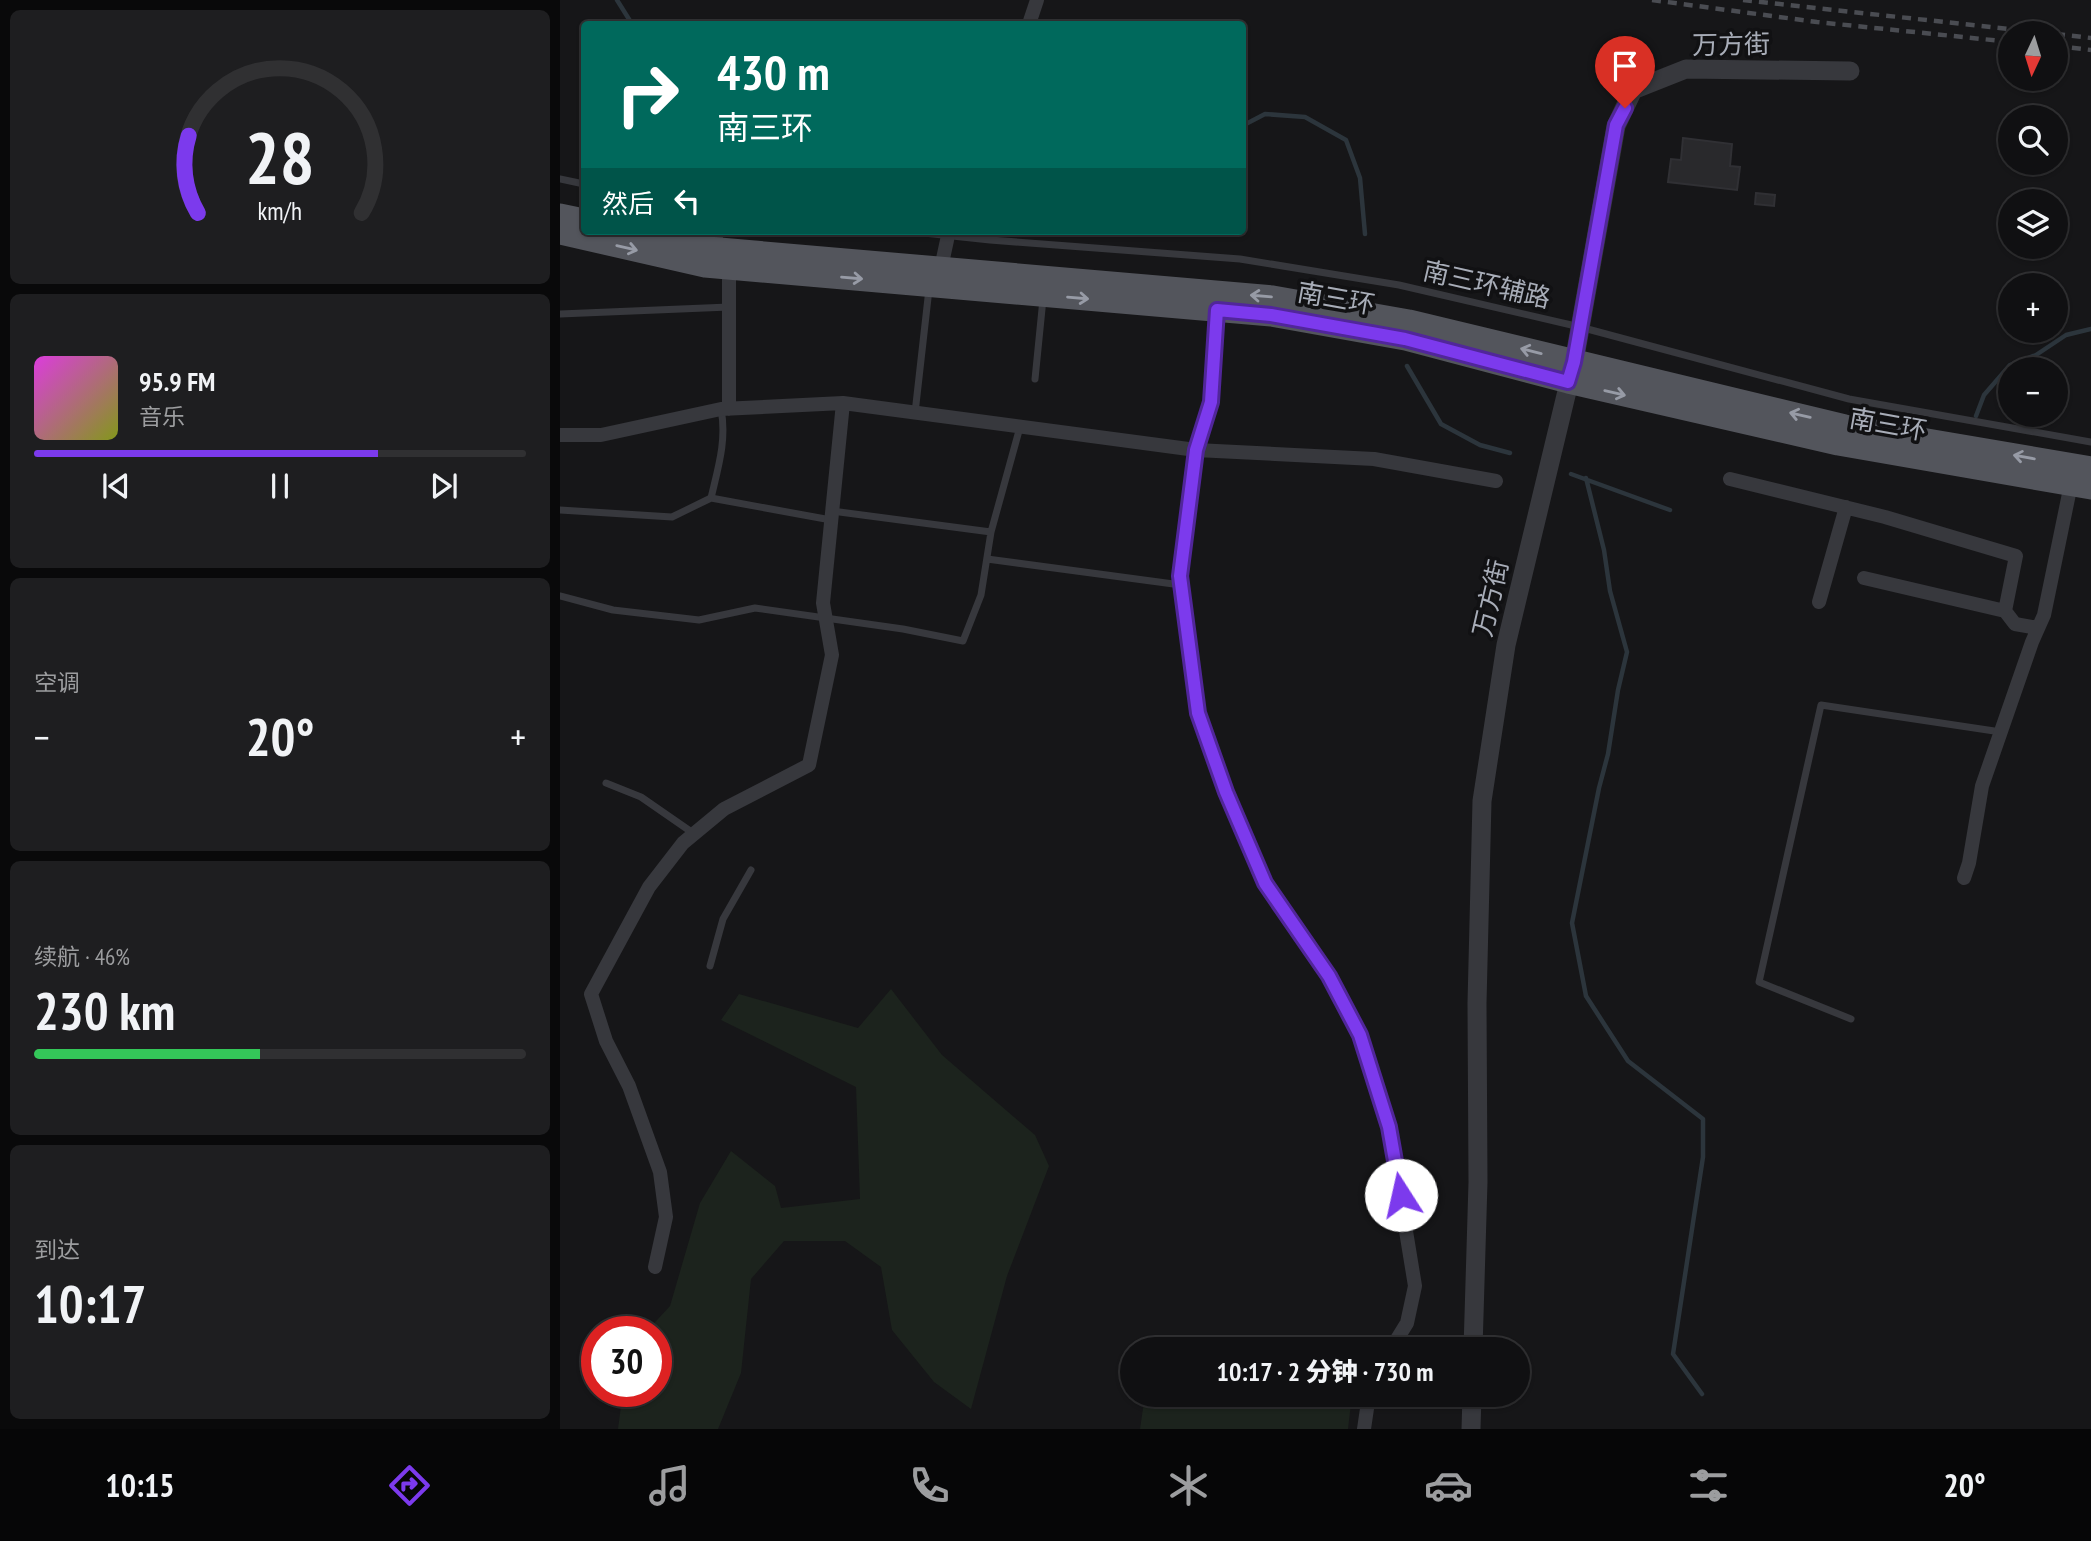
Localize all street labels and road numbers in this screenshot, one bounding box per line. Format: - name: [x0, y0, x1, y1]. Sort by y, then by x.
- street label: 万方街: [1692, 27, 1770, 61]
- street label: 南三环辅路: [1420, 253, 1554, 315]
- street label: 南三环: [1295, 275, 1377, 321]
- street label: 南三环: [1847, 401, 1929, 447]
- street label: 万方街: [1465, 556, 1515, 640]

